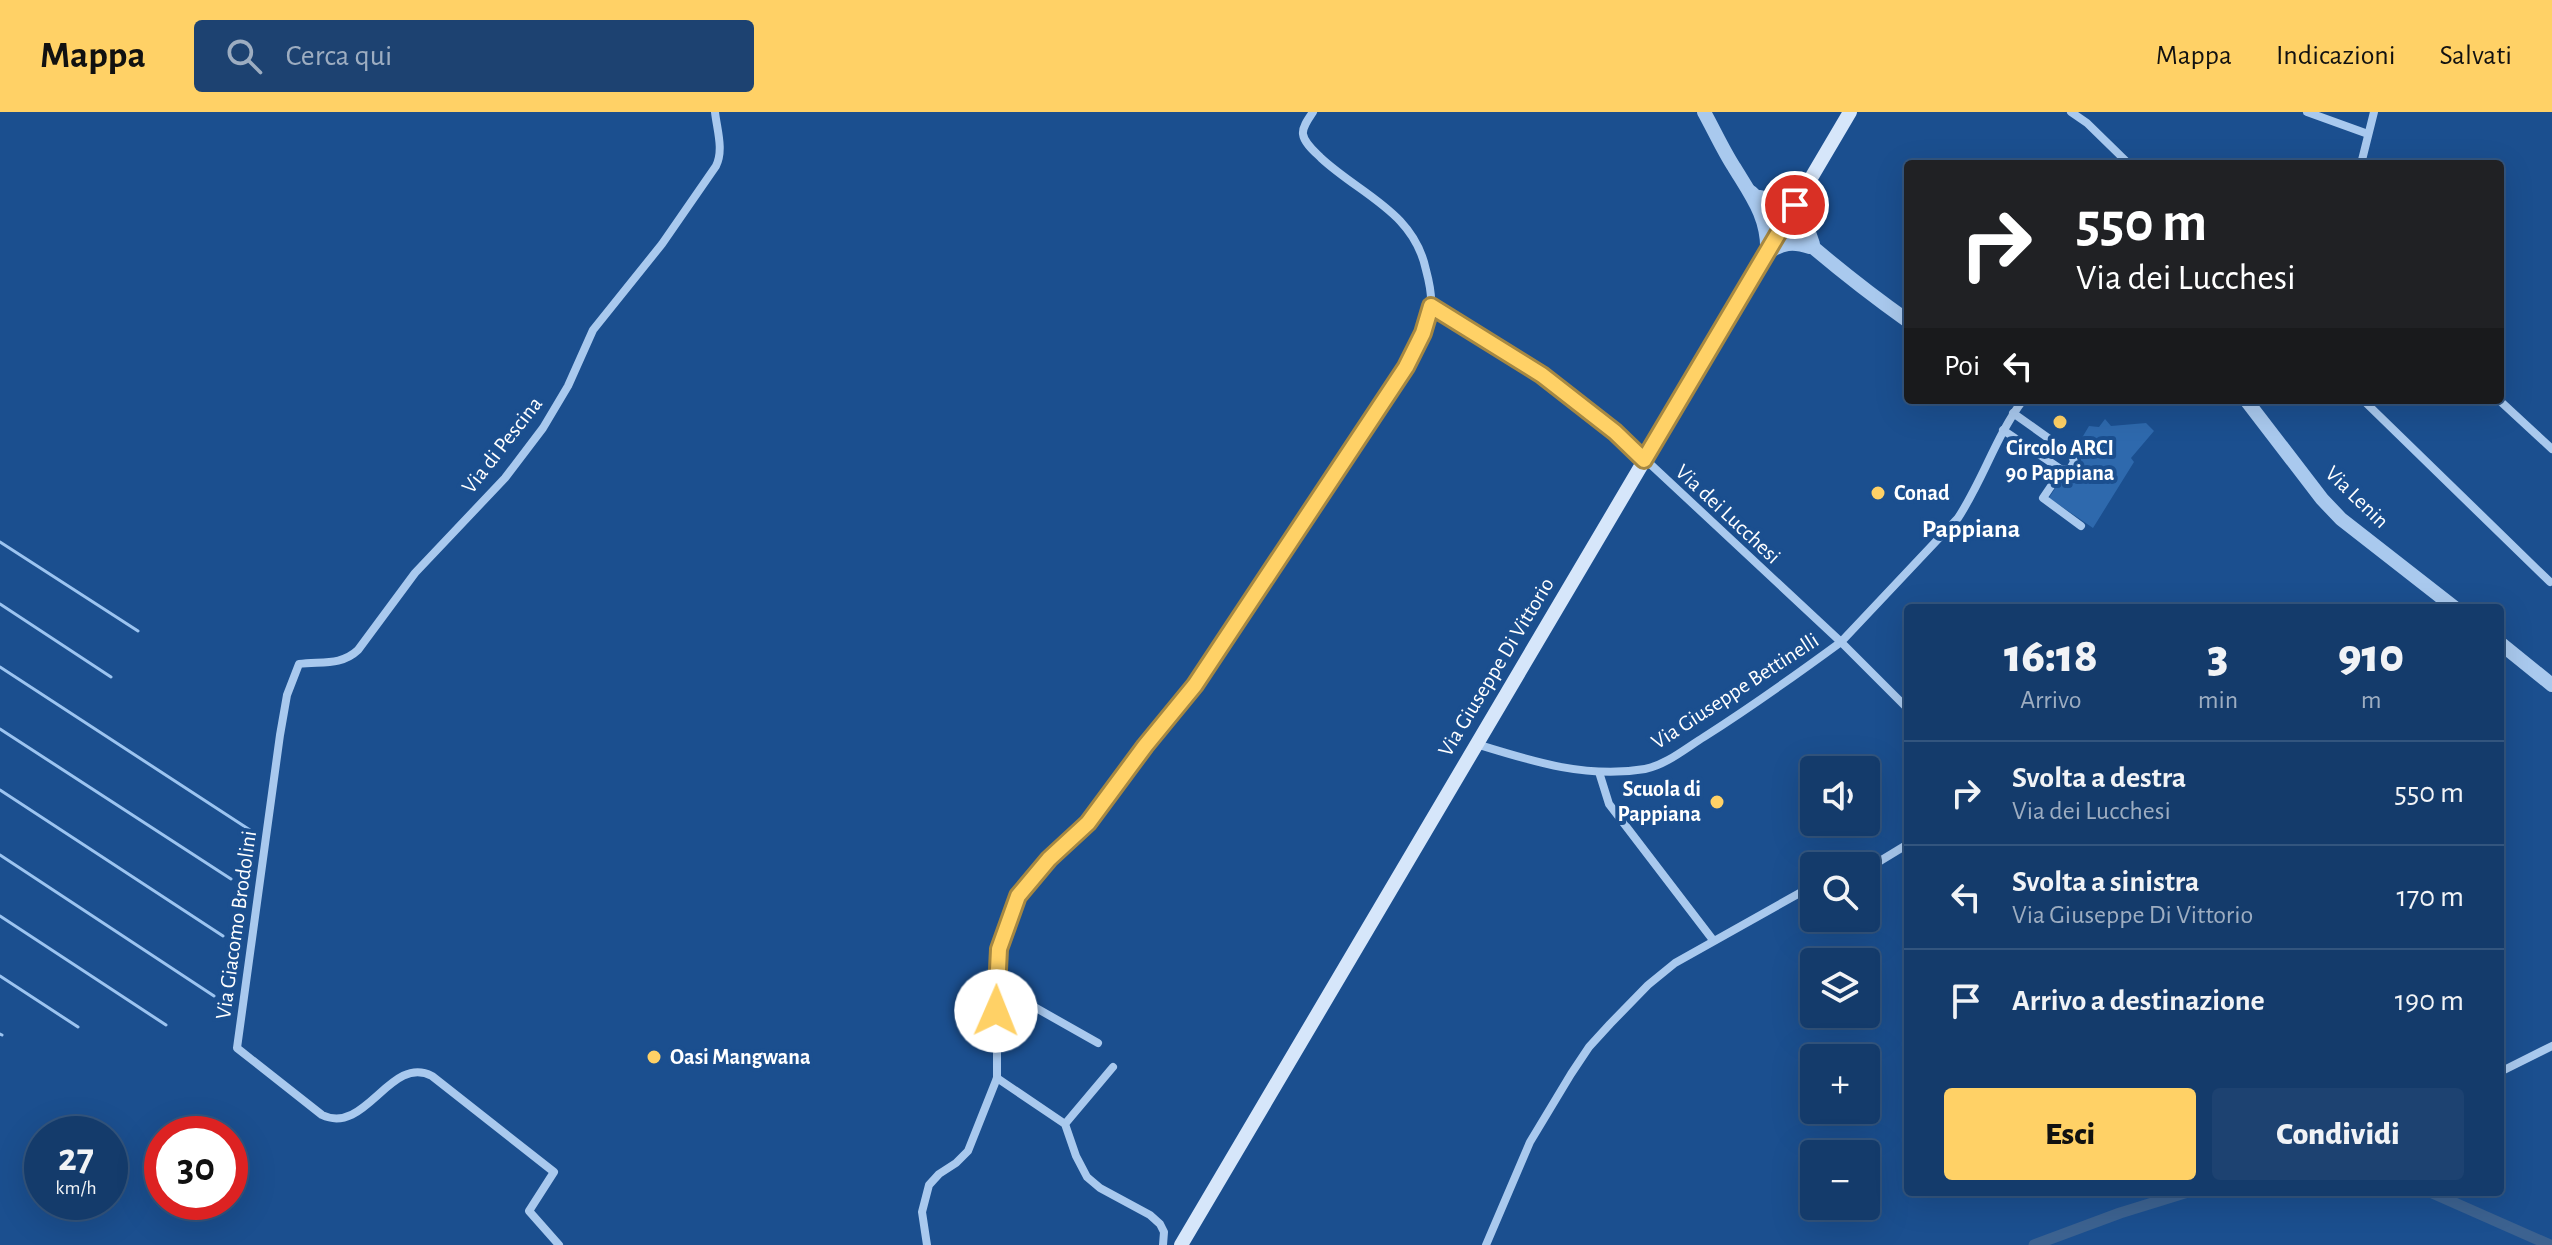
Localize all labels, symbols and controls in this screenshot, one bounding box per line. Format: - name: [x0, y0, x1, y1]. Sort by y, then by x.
- search box: [194, 20, 754, 92]
- icon: search: [222, 34, 266, 78]
- text: Mappa: [40, 37, 146, 75]
- text: Cerca qui: [286, 41, 392, 71]
- text: Mappa: [2156, 42, 2232, 70]
- text: Indicazioni: [2276, 42, 2395, 70]
- text: Salvati: [2439, 42, 2512, 70]
- pin: [1761, 171, 1829, 239]
- icon: arrive: [1773, 183, 1817, 227]
- icon: right: [1944, 192, 2048, 296]
- text: 550 m: [2076, 195, 2207, 251]
- text: Via dei Lucchesi: [2076, 260, 2296, 296]
- icon: left: [1996, 344, 2040, 388]
- text: Poi: [1944, 351, 1980, 381]
- street label: Via di Pescina: [458, 393, 546, 497]
- marker: Circolo ARCI 90 Pappiana: [2051, 413, 2069, 431]
- place label: Circolo ARCI 90 Pappiana: [2006, 437, 2115, 484]
- street label: Via dei Lucchesi: [1671, 460, 1785, 568]
- street label: Via Lenin: [2321, 462, 2393, 532]
- place label: Conad: [1894, 482, 1950, 504]
- marker: Conad: [1869, 484, 1887, 502]
- district label: Pappiana: [1922, 516, 2020, 542]
- street label: Via Giuseppe Di Vittorio: [1434, 574, 1558, 760]
- street label: Via Giuseppe Bettinelli: [1647, 629, 1823, 753]
- text: 16:18: [2004, 633, 2098, 681]
- text: 3: [2207, 633, 2228, 681]
- text: 910: [2338, 633, 2404, 681]
- text: Arrivo: [2020, 687, 2081, 713]
- text: min: [2198, 687, 2238, 713]
- text: m: [2361, 687, 2381, 713]
- map controls: [1800, 756, 1880, 1220]
- button: sound: [1800, 756, 1880, 836]
- text: Svolta a destra: [2012, 763, 2186, 793]
- icon: right: [1944, 771, 1988, 815]
- place label: Scuola di Pappiana: [1618, 778, 1701, 825]
- text: 550 m: [2394, 778, 2464, 808]
- marker: Scuola di Pappiana: [1708, 793, 1726, 811]
- text: Via dei Lucchesi: [2012, 798, 2171, 824]
- street label: Via Giacomo Brodolini: [212, 829, 260, 1021]
- button: search: [1800, 852, 1880, 932]
- text: Svolta a sinistra: [2012, 867, 2199, 897]
- icon: left: [1944, 875, 1988, 919]
- text: 170 m: [2396, 882, 2464, 912]
- text: Via Giuseppe Di Vittorio: [2012, 902, 2253, 928]
- button: layers: [1800, 948, 1880, 1028]
- position arrow: [954, 969, 1038, 1053]
- icon: arrive: [1944, 979, 1988, 1023]
- text: Arrivo a destinazione: [2012, 986, 2265, 1016]
- text: 190 m: [2395, 986, 2464, 1016]
- button: +: [1800, 1044, 1880, 1124]
- place label: Oasi Mangwana: [670, 1046, 811, 1068]
- marker: Oasi Mangwana: [645, 1048, 663, 1066]
- button: Esci: [1944, 1088, 2196, 1180]
- button: Condividi: [2212, 1088, 2464, 1180]
- speed limit sign: 30: [144, 1116, 248, 1220]
- text: 27: [58, 1138, 94, 1178]
- button: −: [1800, 1140, 1880, 1220]
- text: km/h: [55, 1178, 97, 1198]

